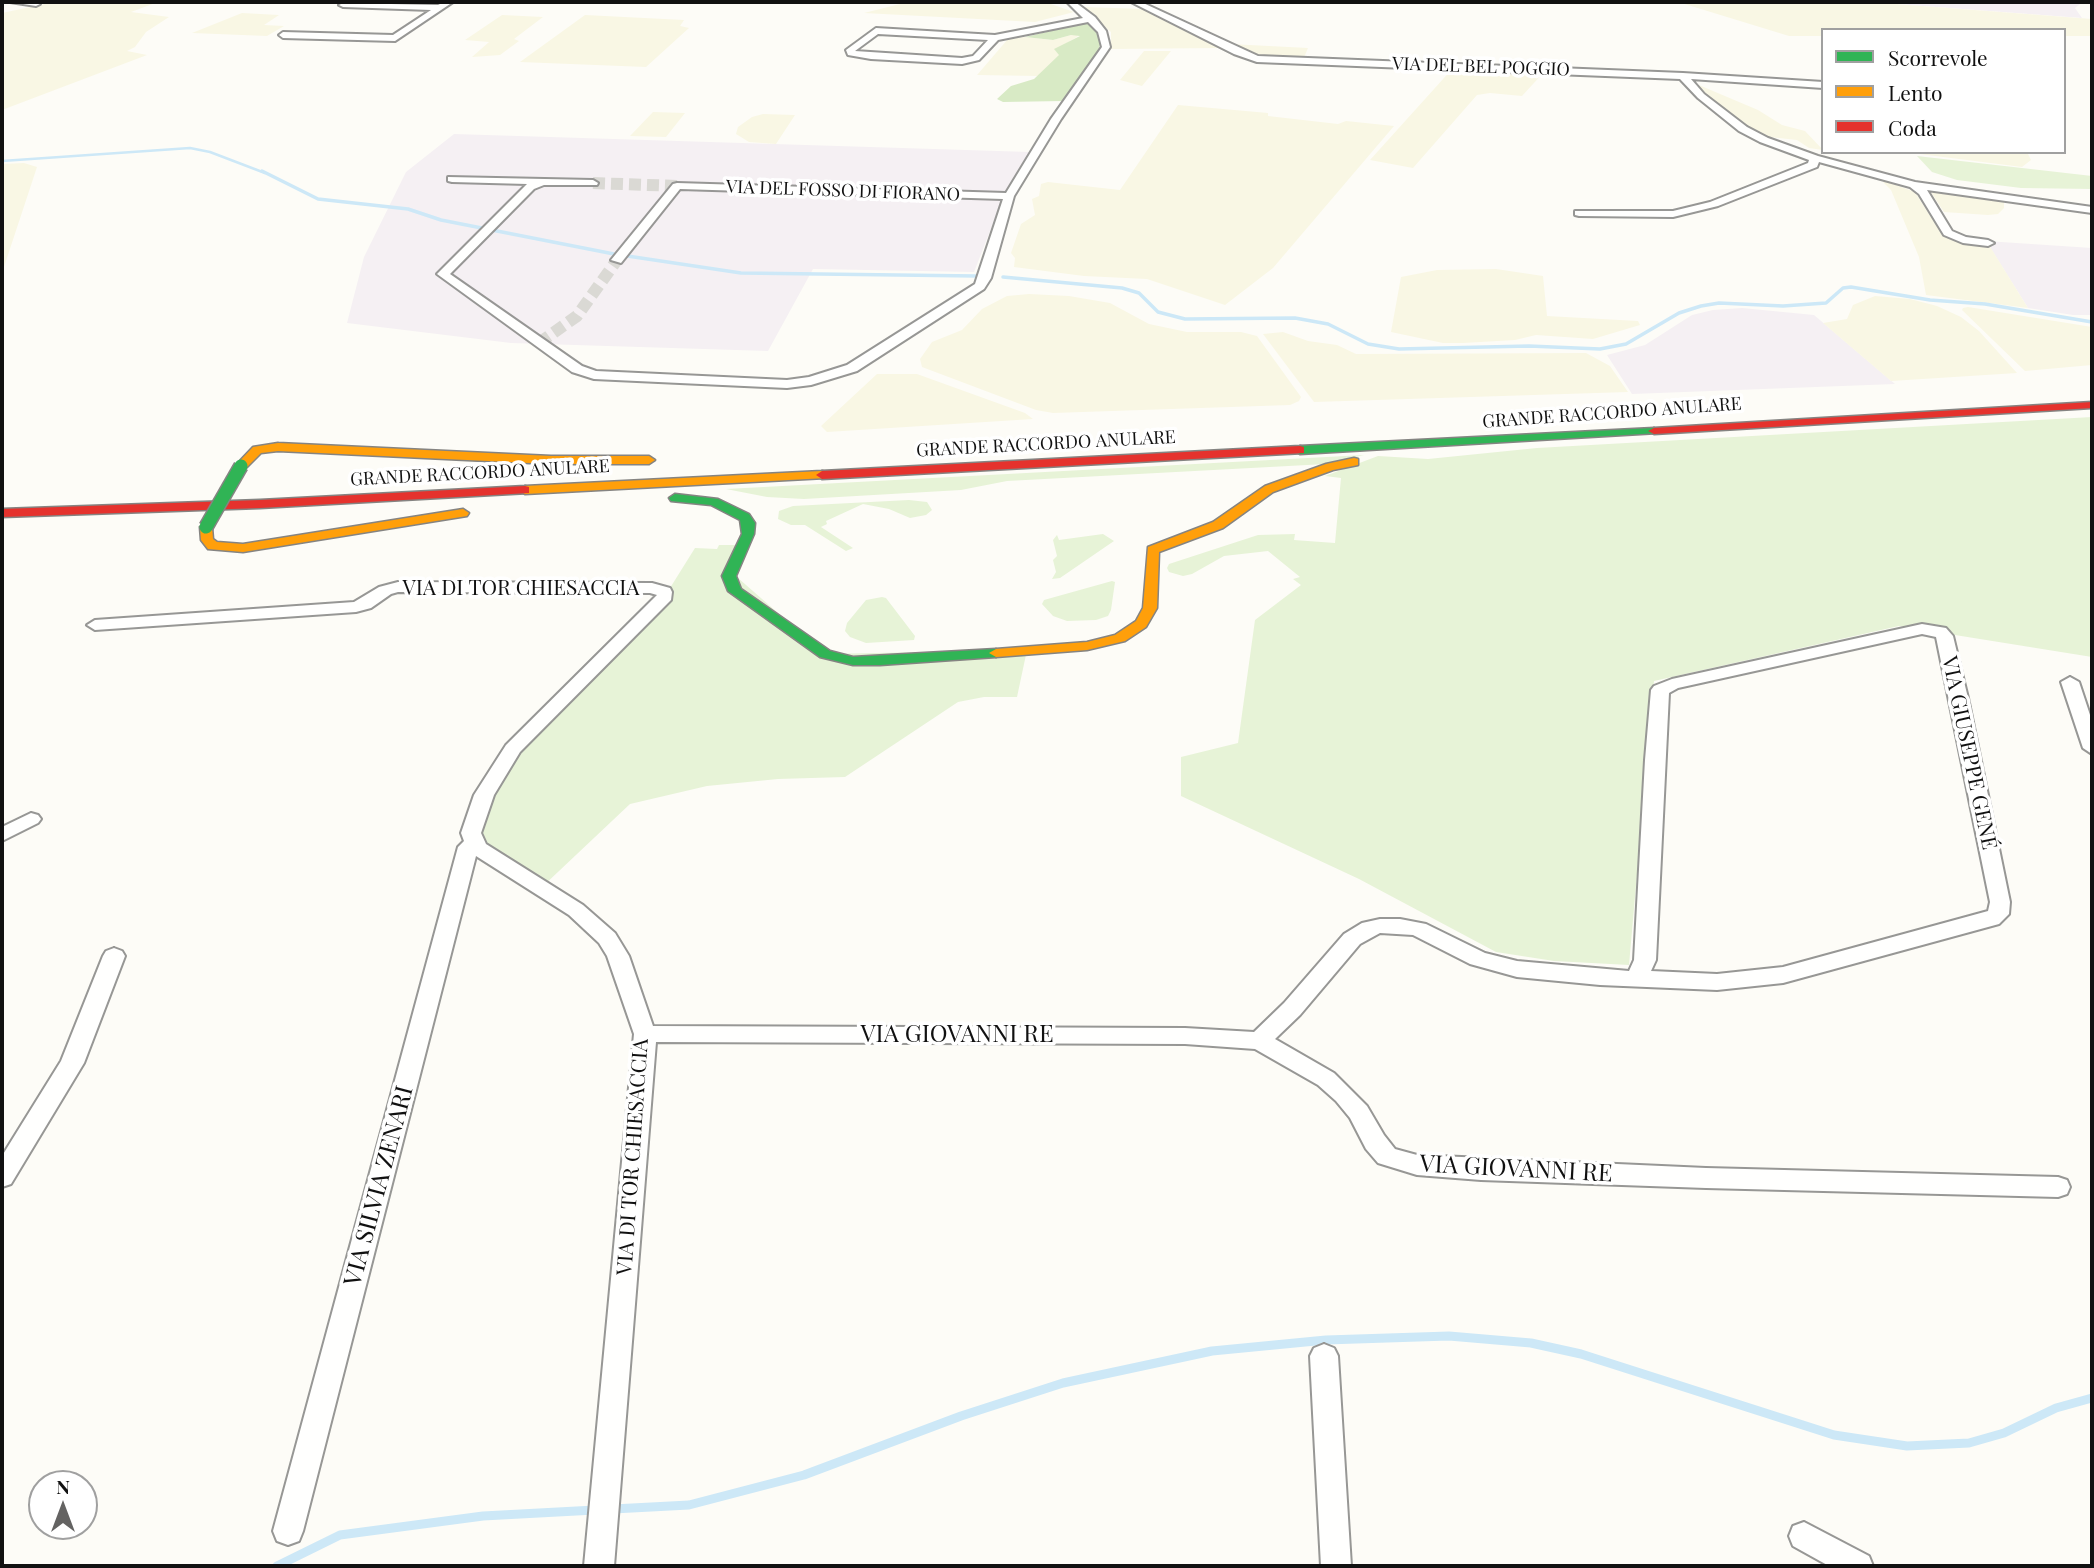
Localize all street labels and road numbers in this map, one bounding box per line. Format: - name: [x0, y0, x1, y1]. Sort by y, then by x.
- street label: VIA DEL BEL POGGIO: [1392, 53, 1570, 81]
- street label: VIA DEL FOSSO DI FIORANO: [726, 176, 960, 206]
- street label: GRANDE RACCORDO ANULARE: [1482, 393, 1742, 433]
- street label: GRANDE RACCORDO ANULARE: [916, 426, 1176, 462]
- street label: GRANDE RACCORDO ANULARE: [350, 455, 610, 491]
- street label: VIA DI TOR CHIESACCIA: [402, 575, 640, 601]
- street label: VIA GIUSEPPE GENÉ: [1936, 654, 2002, 852]
- street label: VIA GIOVANNI RE: [860, 1021, 1054, 1049]
- street label: VIA DI TOR CHIESACCIA: [612, 1038, 654, 1276]
- street label: VIA SILVIA ZENARI: [338, 1083, 420, 1289]
- street label: VIA GIOVANNI RE: [1419, 1150, 1613, 1188]

